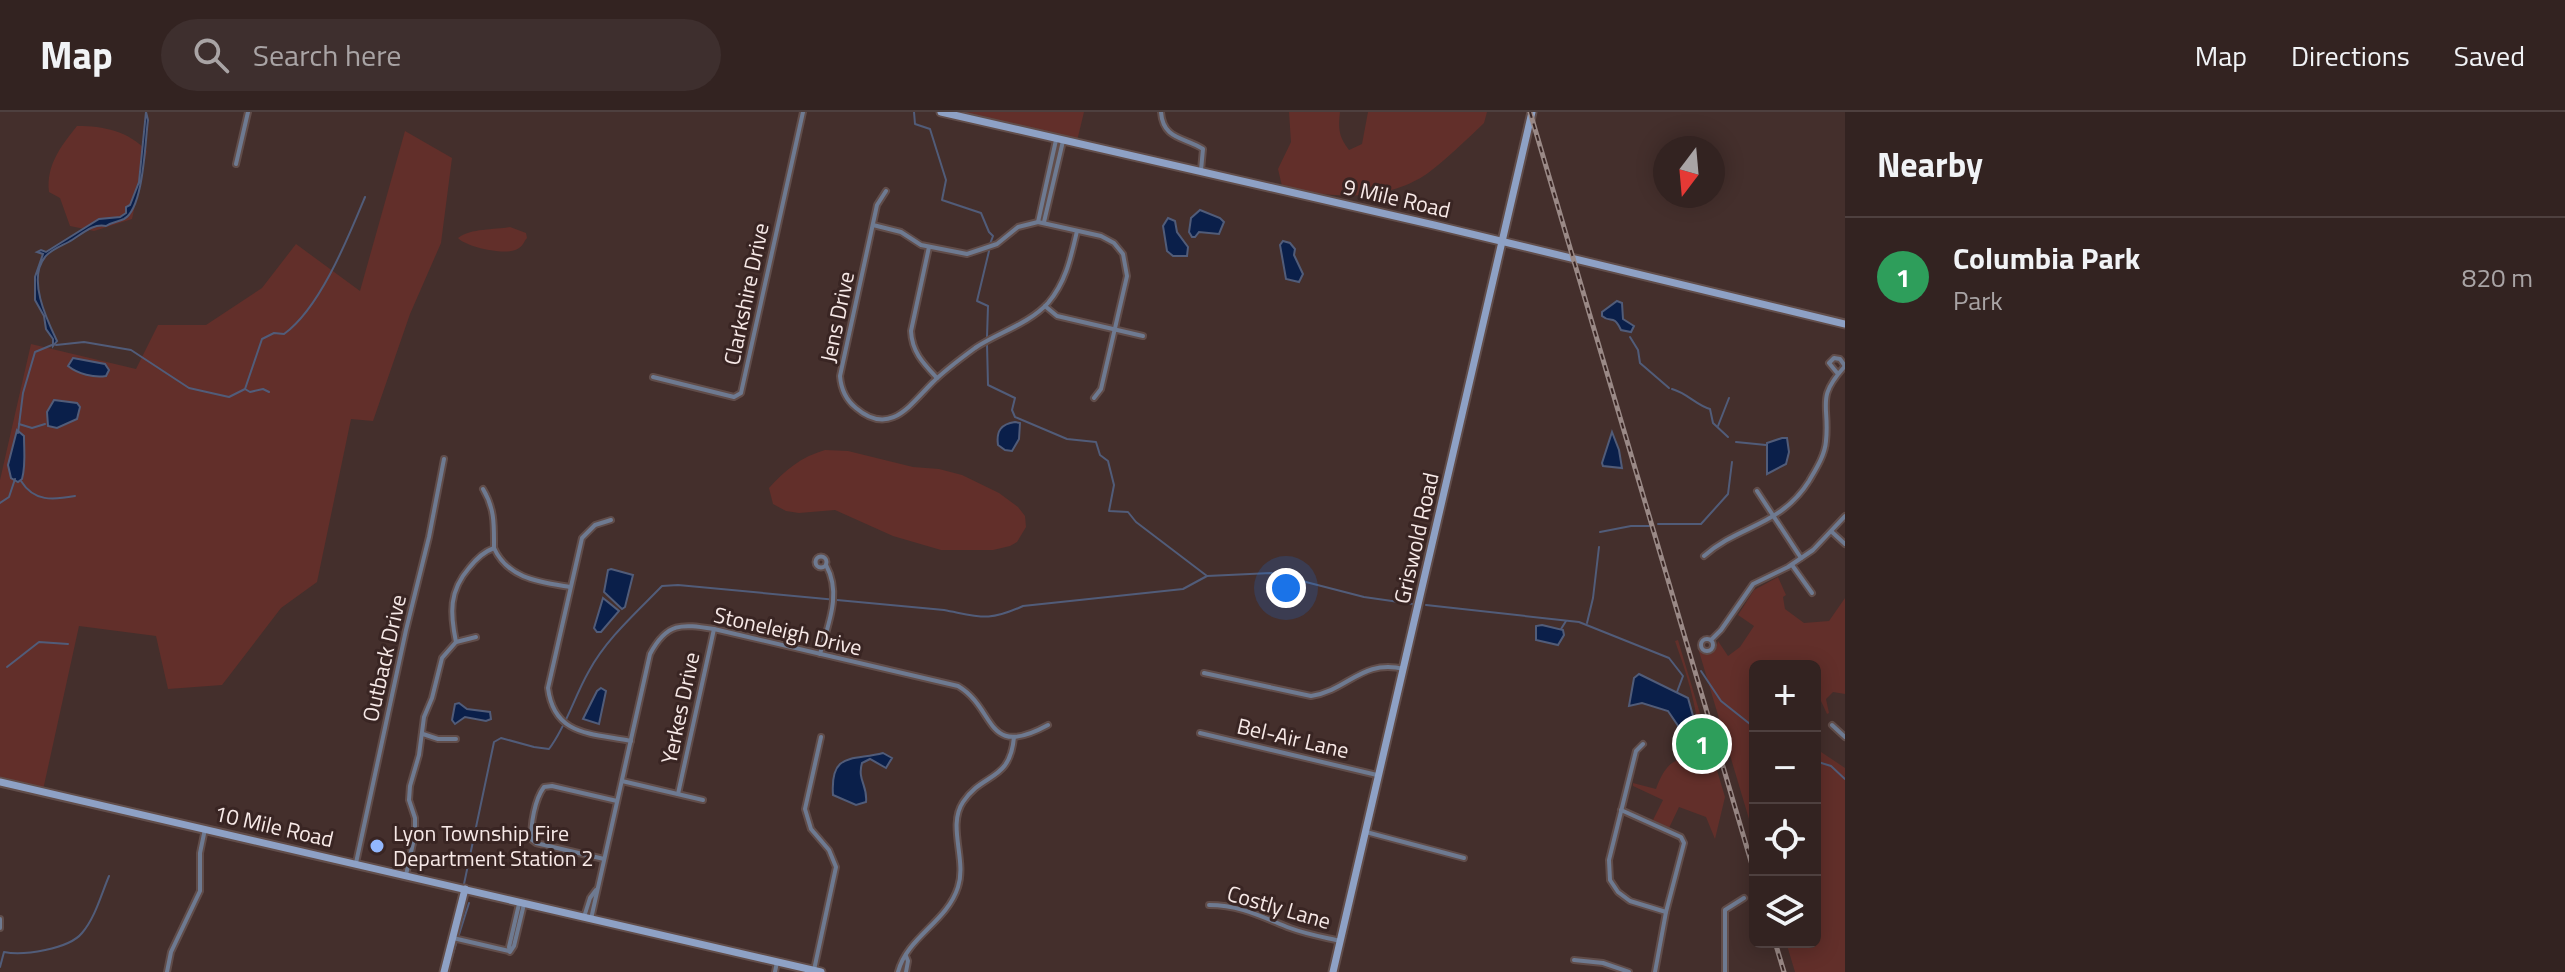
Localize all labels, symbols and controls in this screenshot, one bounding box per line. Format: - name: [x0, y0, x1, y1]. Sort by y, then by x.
- search box: [161, 19, 721, 91]
- text: Map: [40, 26, 113, 84]
- text: Search here: [253, 32, 402, 78]
- icon: search: [189, 33, 233, 77]
- text: Map: [2195, 34, 2247, 77]
- text: Directions: [2291, 34, 2410, 77]
- text: Saved: [2454, 34, 2525, 77]
- north arrow: [1653, 136, 1725, 208]
- text: Nearby: [1877, 138, 1983, 190]
- street label: 9 Mile Road: [1340, 169, 1454, 227]
- street label: Clarkshire Drive: [714, 220, 778, 368]
- text: Columbia Park: [1953, 235, 2140, 281]
- text: 1: [1896, 258, 1910, 297]
- text: 820 m: [2462, 258, 2533, 297]
- street label: Jens Drive: [811, 268, 863, 366]
- text: Park: [1953, 281, 2003, 320]
- street label: Griswold Road: [1384, 469, 1448, 607]
- your location: [1266, 568, 1306, 608]
- street label: Outback Drive: [353, 591, 415, 725]
- street label: Stoneleigh Drive: [711, 597, 865, 665]
- street label: Yerkes Drive: [652, 649, 708, 767]
- map controls: [1749, 660, 1821, 948]
- button: +: [1749, 660, 1821, 732]
- street label: Bel-Air Lane: [1234, 709, 1352, 767]
- pin: 1: [1676, 714, 1728, 774]
- button: −: [1749, 732, 1821, 804]
- street label: 10 Mile Road: [211, 796, 337, 856]
- button: locate: [1749, 804, 1821, 876]
- place label: Lyon Township Fire Department Station 2: [393, 816, 594, 875]
- marker: Lyon Township Fire Department Station 2: [368, 837, 386, 855]
- street label: Costly Lane: [1223, 876, 1335, 938]
- button: layers: [1749, 876, 1821, 948]

